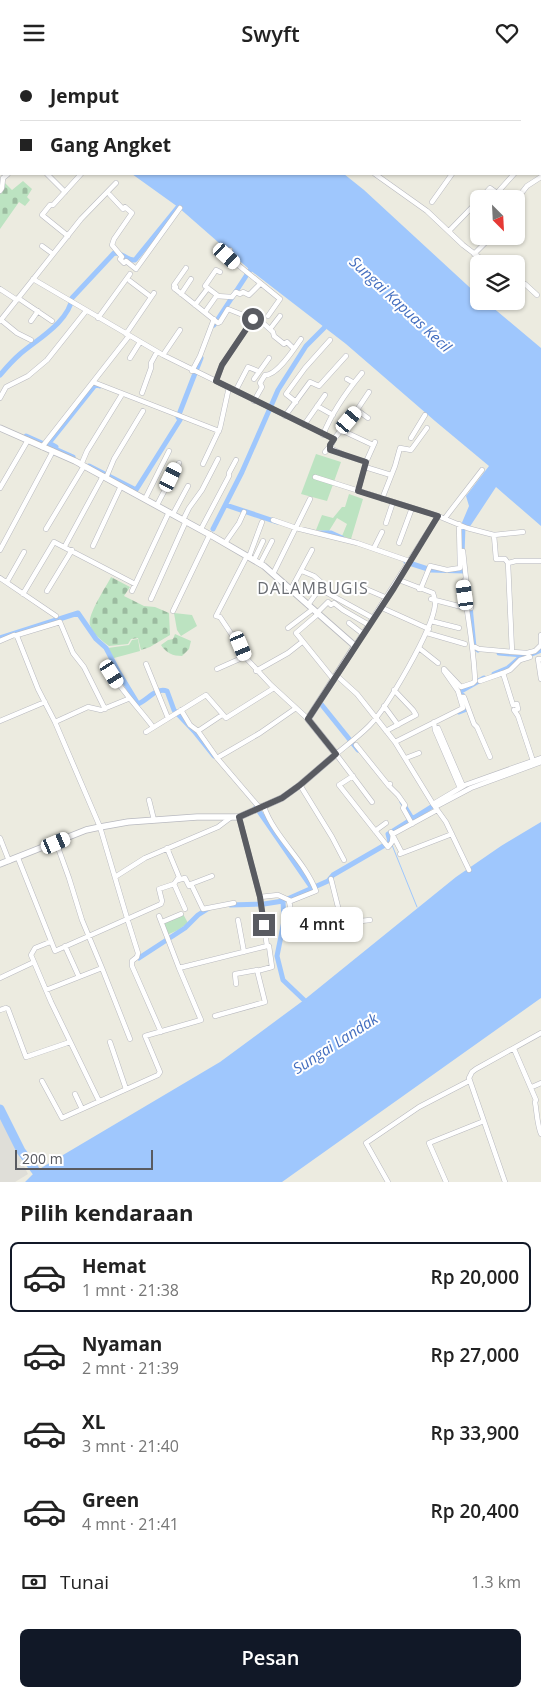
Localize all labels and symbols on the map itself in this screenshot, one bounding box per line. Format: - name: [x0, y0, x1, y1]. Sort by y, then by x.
- north arrow: [470, 190, 525, 245]
- car: [210, 240, 243, 272]
- water label: Sungai Kapuas Kecil: [346, 252, 457, 357]
- route start: [242, 308, 264, 330]
- car: [333, 404, 364, 436]
- car: [157, 460, 184, 494]
- district label: DALAMBUGIS: [257, 577, 369, 599]
- car: [455, 579, 474, 611]
- car: [228, 629, 253, 663]
- car: [97, 657, 126, 691]
- car: [39, 830, 72, 856]
- callout: 4 mnt: [282, 907, 364, 943]
- route end: [253, 914, 275, 936]
- water label: Sungai Landak: [289, 1008, 382, 1078]
- scale bar: [15, 1147, 152, 1170]

